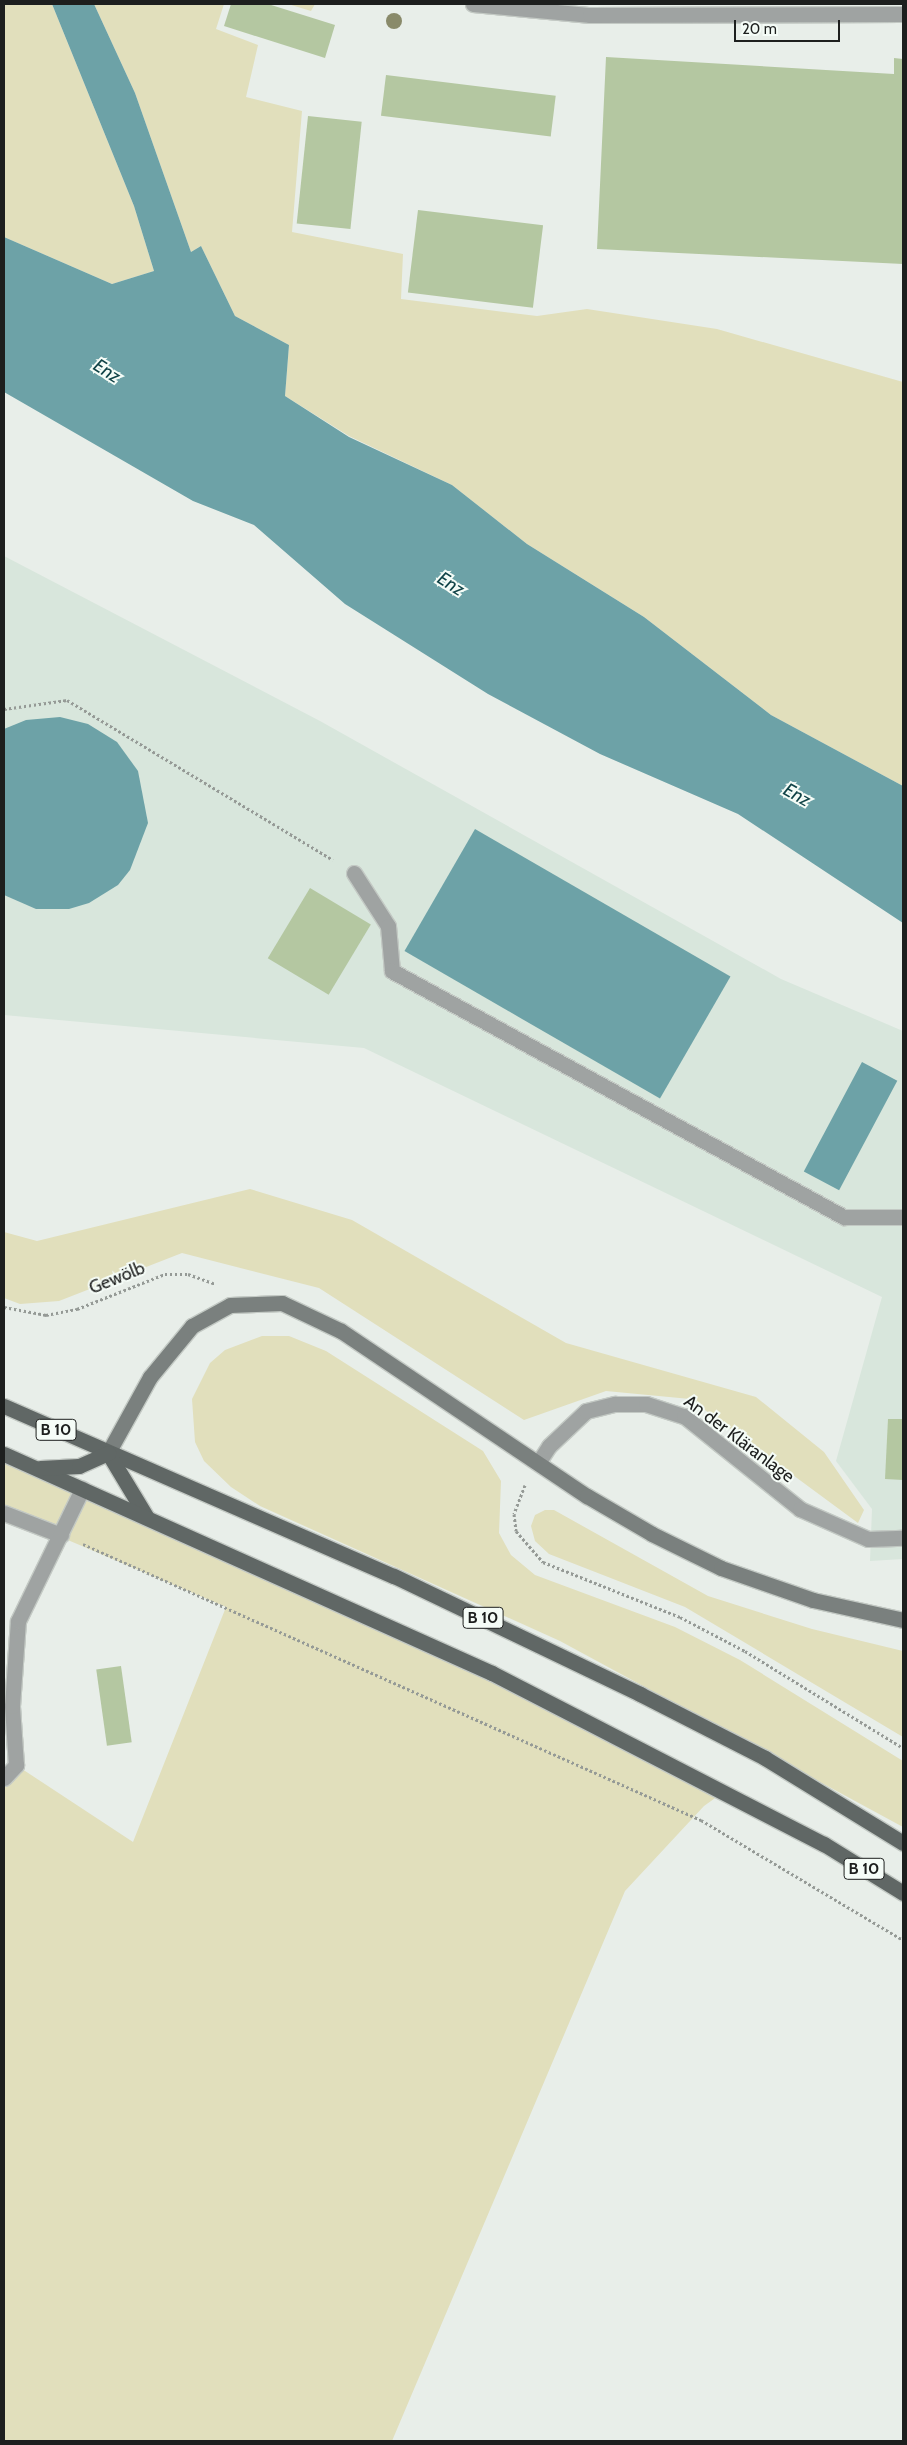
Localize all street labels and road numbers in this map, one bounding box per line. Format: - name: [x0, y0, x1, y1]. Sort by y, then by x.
- street label: Gewölb: [86, 1257, 148, 1299]
- street label: An der Kläranlage: [680, 1390, 798, 1488]
- road number: B 10: [35, 1416, 77, 1444]
- road number: B 10: [462, 1605, 504, 1632]
- road number: B 10: [843, 1856, 885, 1882]

